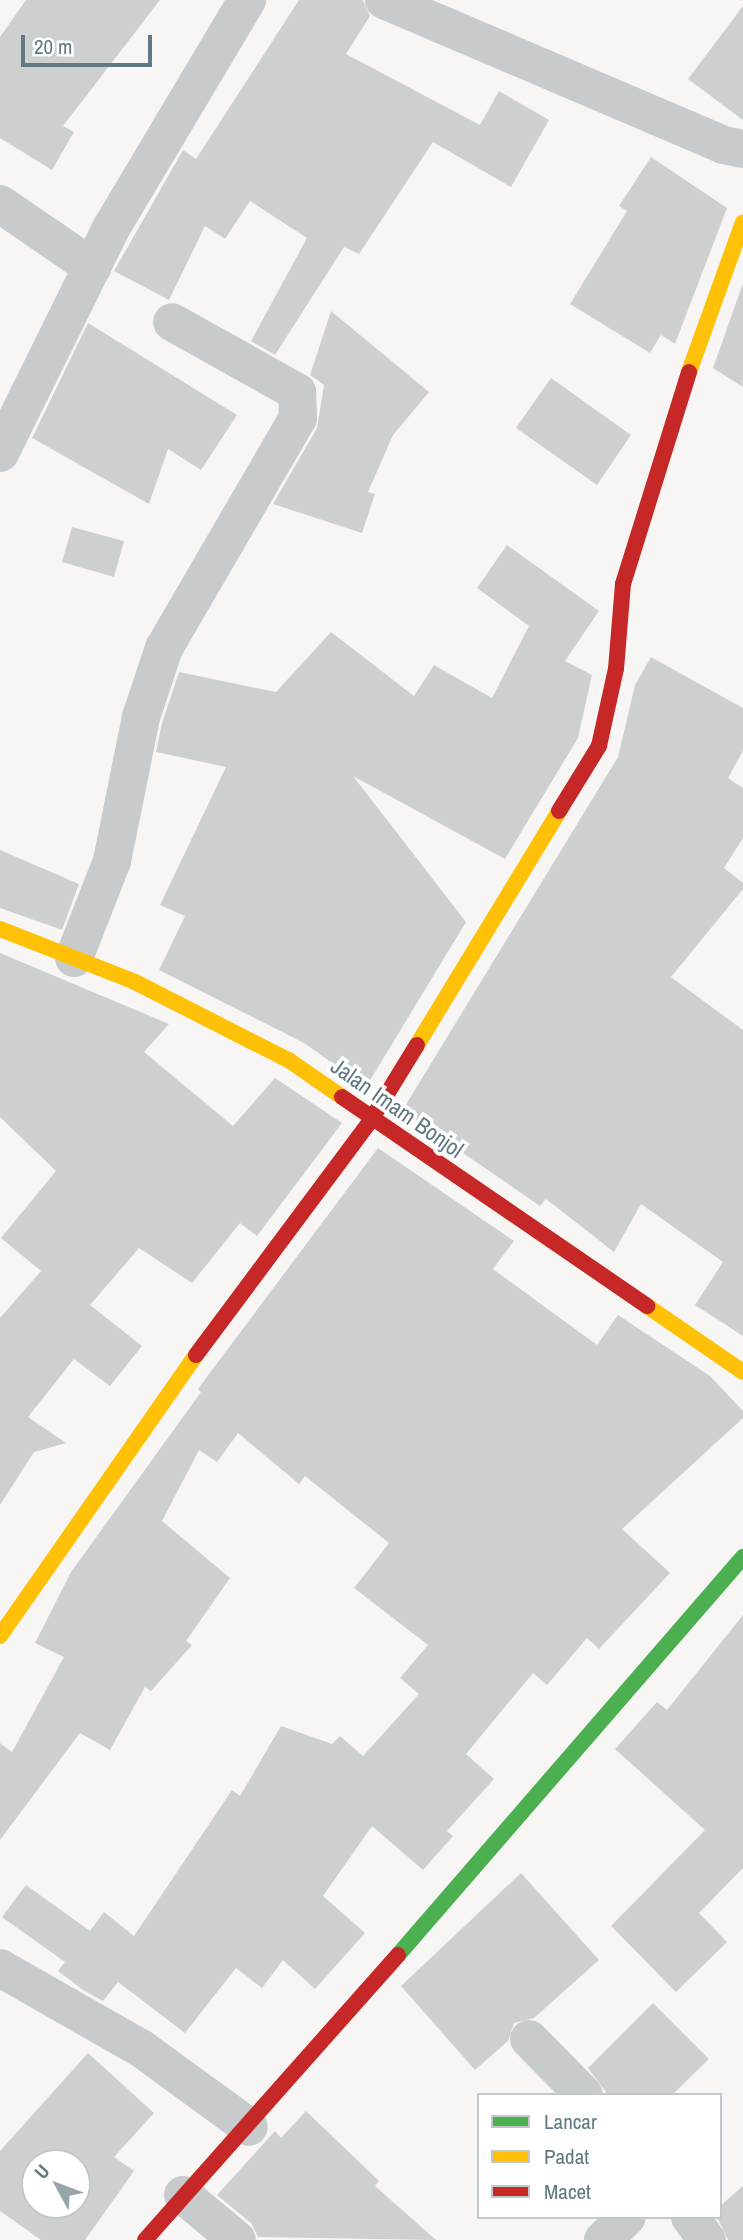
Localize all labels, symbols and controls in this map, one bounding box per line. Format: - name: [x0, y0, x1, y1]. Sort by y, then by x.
- scale bar: [24, 21, 156, 65]
- text: 20 m: [34, 32, 72, 61]
- street label: Jalan Imam Bonjol: [326, 1052, 468, 1164]
- legend: [477, 2093, 722, 2219]
- text: Lancar: [544, 2107, 597, 2136]
- text: Padat: [544, 2142, 589, 2171]
- north arrow: [21, 2149, 91, 2219]
- text: U: [28, 2159, 55, 2184]
- text: Macet: [544, 2177, 591, 2206]

